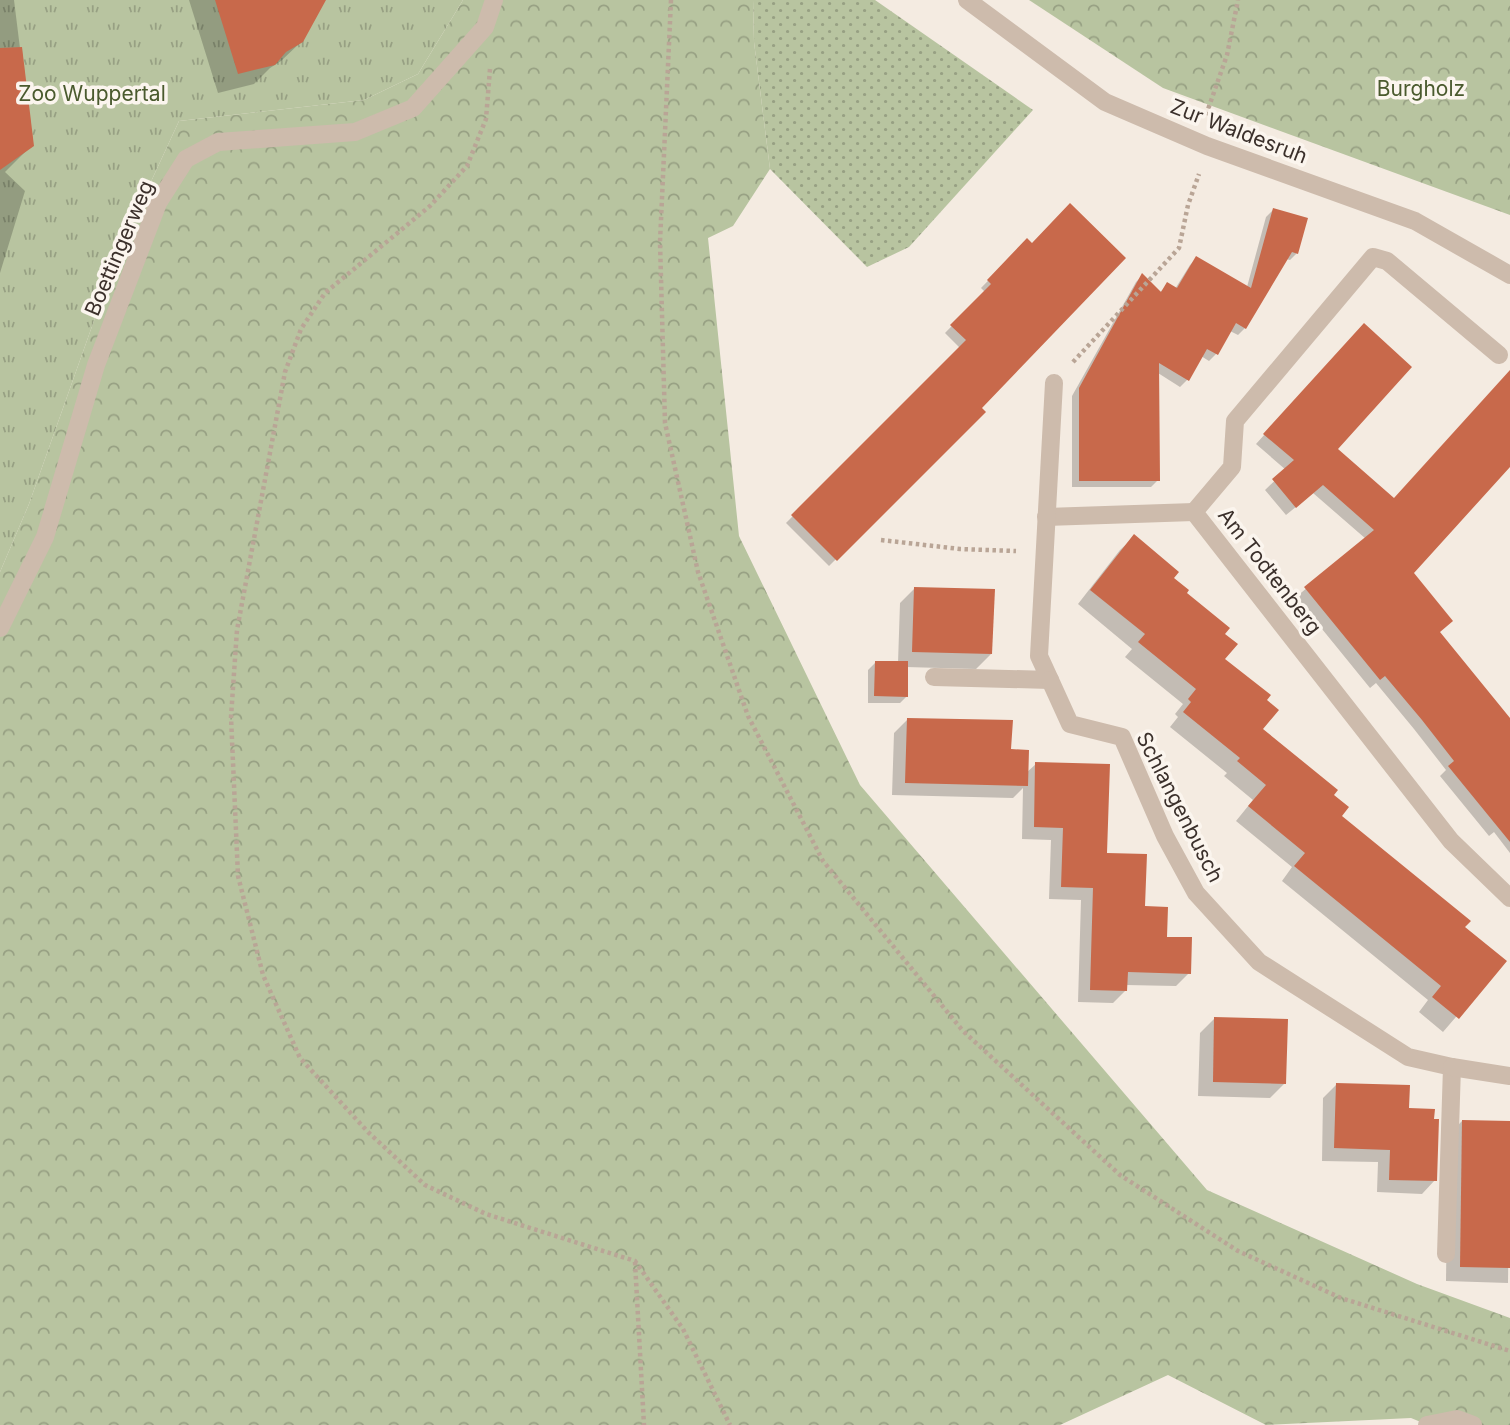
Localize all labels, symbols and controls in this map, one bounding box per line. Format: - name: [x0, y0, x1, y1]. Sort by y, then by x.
- park label: Burgholz: [1377, 76, 1465, 101]
- park label: Zoo Wuppertal: [18, 81, 166, 106]
- street label: Zur Waldesruh: [1167, 93, 1311, 169]
- street label: Boettingerweg: [79, 177, 159, 319]
- street label: Am Todtenberg: [1213, 503, 1327, 639]
- street label: Schlangenbusch: [1131, 728, 1229, 886]

